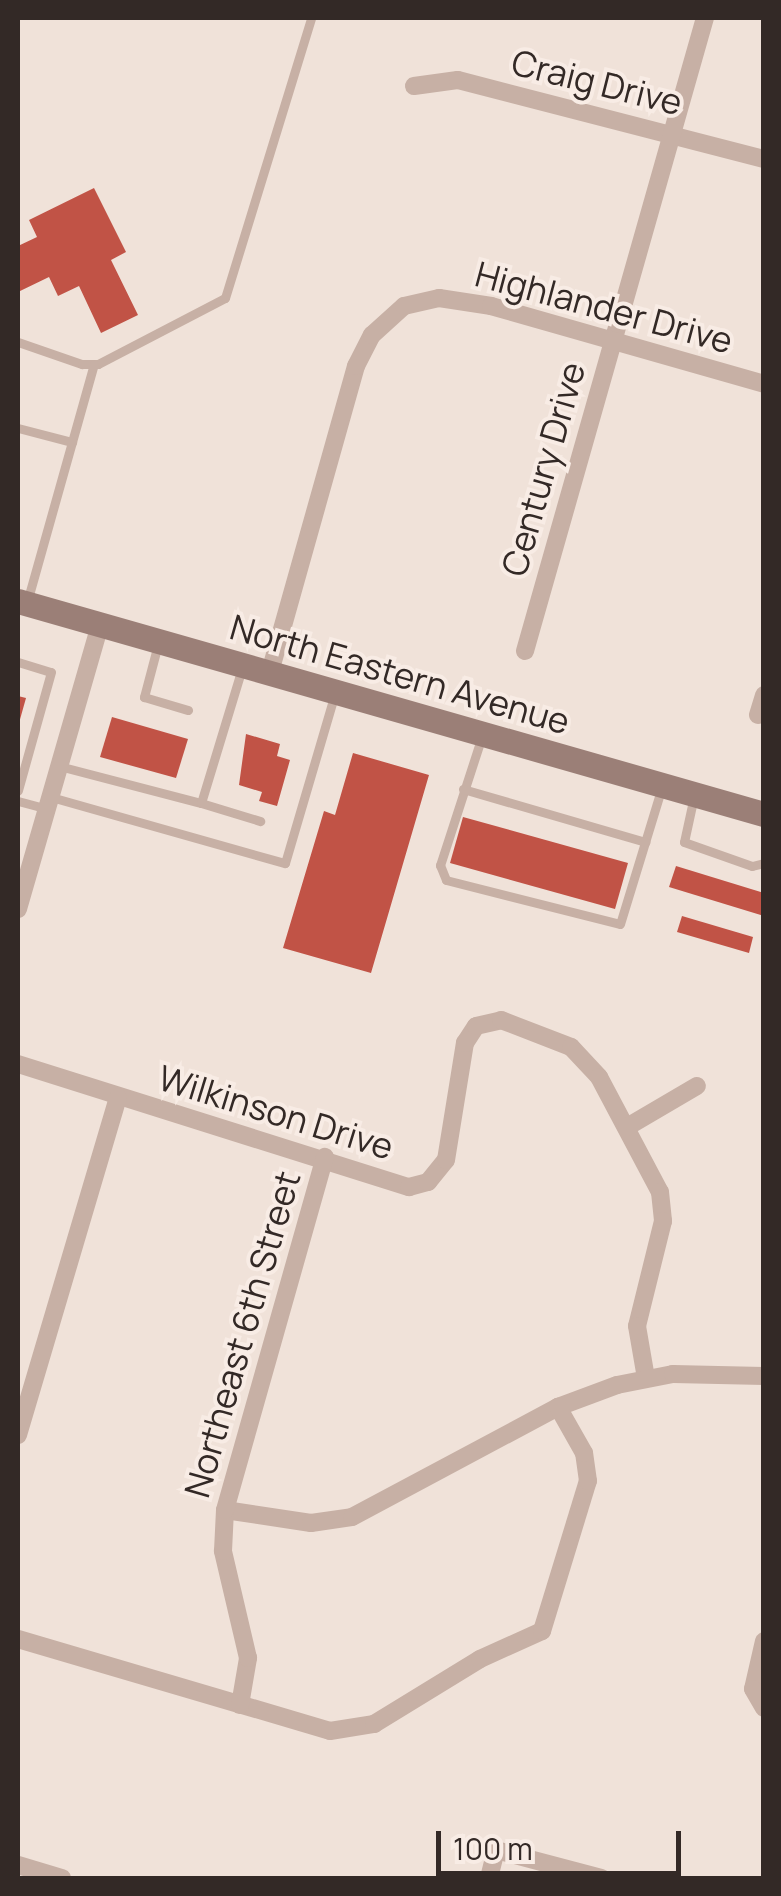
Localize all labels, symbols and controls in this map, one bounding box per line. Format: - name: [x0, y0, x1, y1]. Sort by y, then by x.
- street label: Craig Drive: [507, 41, 687, 123]
- street label: Highlander Drive: [471, 252, 737, 362]
- street label: Century Drive: [492, 357, 594, 581]
- street label: North Eastern Avenue: [226, 605, 574, 743]
- street label: Wilkinson Drive: [153, 1056, 399, 1168]
- street label: Northeast 6th Street: [175, 1166, 309, 1502]
- scale bar: [441, 1811, 686, 1873]
- text: 100 m: [453, 1828, 533, 1869]

